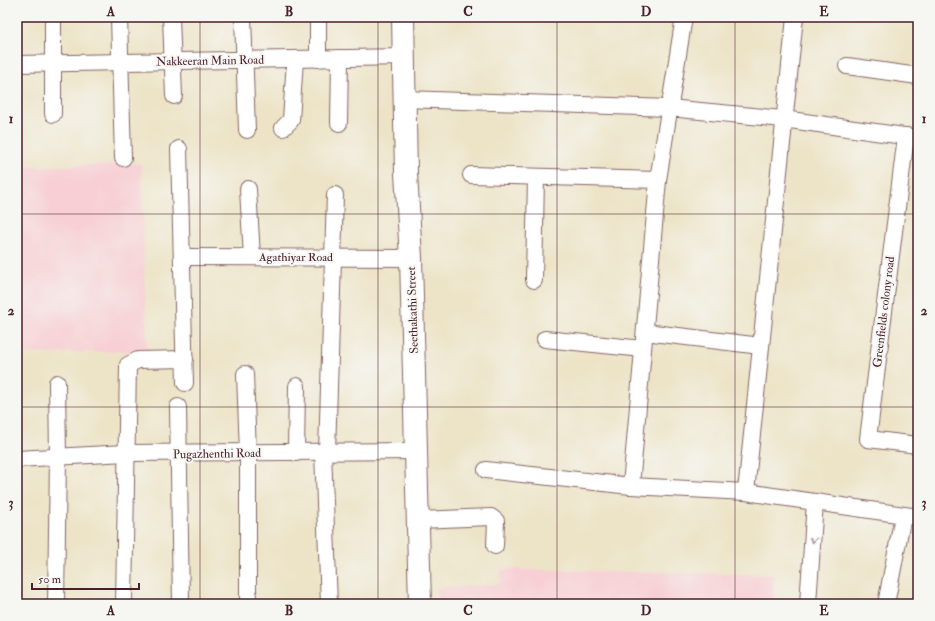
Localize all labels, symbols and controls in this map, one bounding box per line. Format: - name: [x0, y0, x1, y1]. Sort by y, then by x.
- text: A: [106, 4, 116, 20]
- text: B: [285, 4, 293, 20]
- text: C: [463, 4, 473, 20]
- text: D: [641, 4, 652, 20]
- text: E: [819, 4, 829, 20]
- street label: Nakkeeran Main Road: [156, 53, 264, 69]
- text: 1: [9, 111, 14, 127]
- text: 1: [922, 111, 927, 127]
- street label: Agathiyar Road: [258, 250, 333, 265]
- street label: Greenfields colony road: [870, 255, 898, 369]
- street label: Seethakathi Street: [404, 266, 422, 354]
- text: 2: [8, 303, 15, 319]
- text: 2: [921, 303, 928, 319]
- street label: Pugazhenthi Road: [173, 446, 261, 462]
- text: 3: [9, 495, 14, 511]
- text: 3: [922, 495, 927, 511]
- one-way arrow: [808, 537, 817, 543]
- scale bar: [32, 565, 139, 591]
- text: 50 m: [38, 572, 62, 587]
- text: A: [106, 603, 116, 619]
- text: B: [285, 603, 293, 619]
- text: C: [463, 603, 473, 619]
- text: D: [641, 603, 652, 619]
- text: E: [819, 603, 829, 619]

